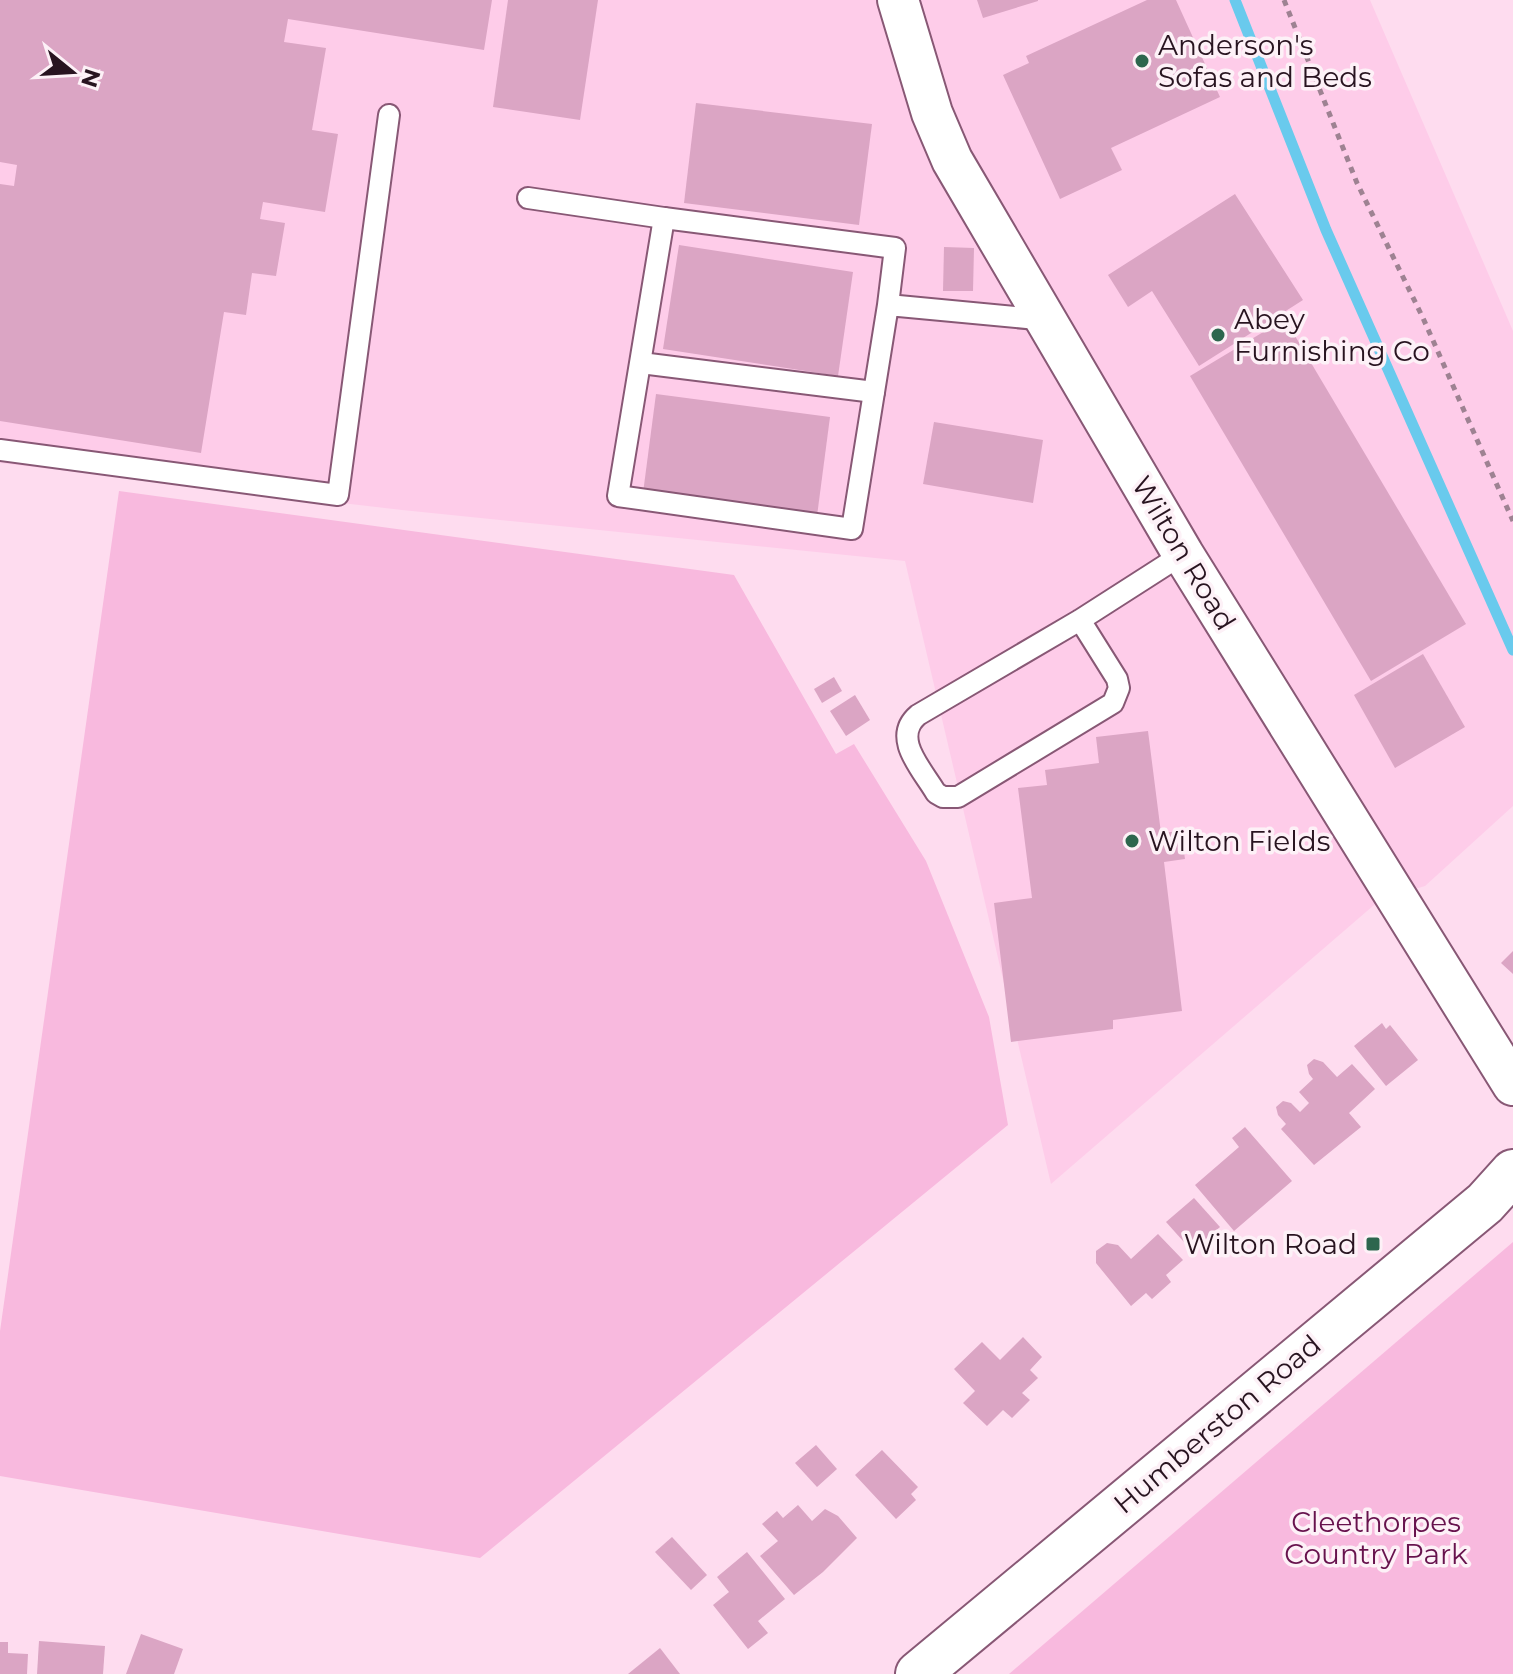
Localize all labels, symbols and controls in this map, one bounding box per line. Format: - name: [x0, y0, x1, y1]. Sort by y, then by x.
- place label: Anderson's Sofas and Beds: [1158, 28, 1372, 94]
- north arrow: [32, 32, 112, 112]
- marker: Anderson's Sofas and Beds: [1133, 52, 1151, 70]
- text: N: [75, 65, 106, 91]
- place label: Abey Furnishing Co: [1234, 302, 1430, 368]
- marker: Abey Furnishing Co: [1209, 326, 1227, 344]
- street label: Wilton Road: [1125, 470, 1243, 636]
- place label: Wilton Fields: [1148, 824, 1330, 858]
- marker: Wilton Fields: [1123, 832, 1141, 850]
- place label: Wilton Road: [1184, 1227, 1357, 1261]
- marker: Wilton Road: [1364, 1235, 1382, 1253]
- street label: Humberston Road: [1107, 1327, 1327, 1521]
- park label: Cleethorpes Country Park: [1284, 1505, 1468, 1571]

